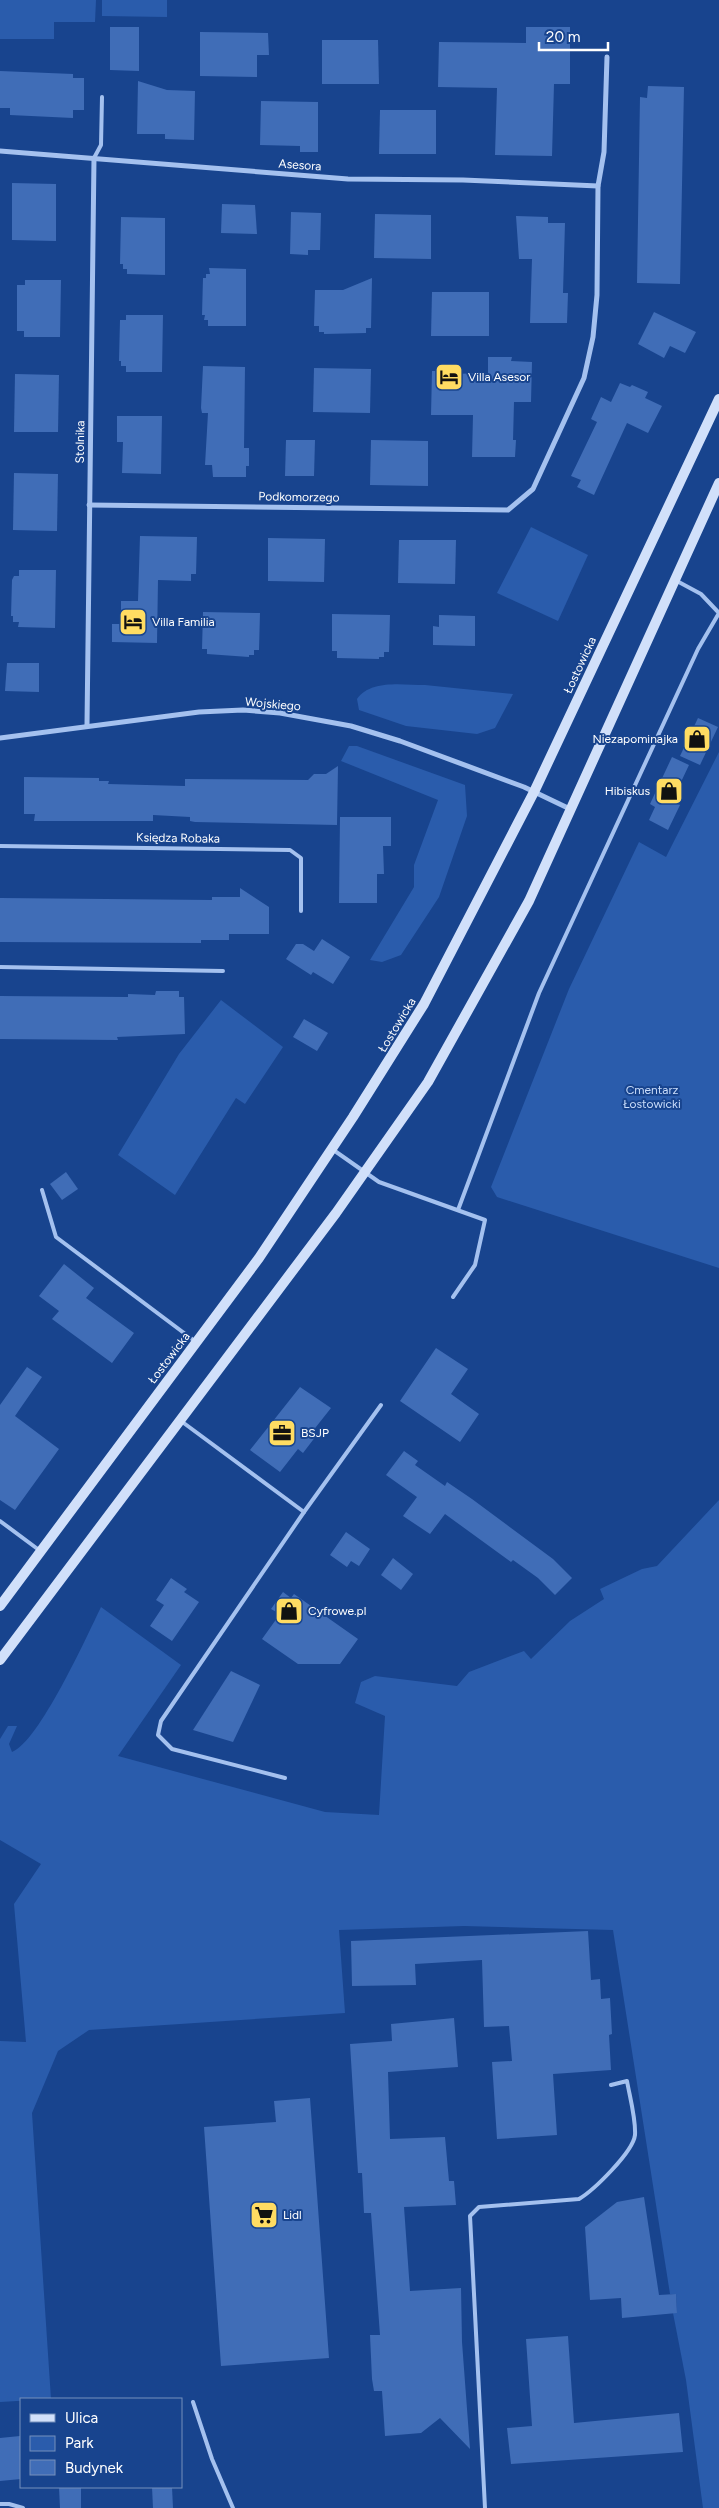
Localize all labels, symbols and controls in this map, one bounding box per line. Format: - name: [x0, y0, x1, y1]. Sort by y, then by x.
- scale bar: [539, 20, 608, 52]
- text: 20 m: [546, 28, 580, 46]
- street label: Asesora: [278, 157, 322, 173]
- hotel icon: Villa Asesor: [434, 362, 464, 392]
- place label: Villa Asesor: [468, 370, 530, 384]
- street label: Stolnika: [73, 420, 87, 464]
- street label: Podkomorzego: [258, 489, 340, 505]
- hotel icon: Villa Familia: [118, 607, 148, 637]
- place label: Villa Familia: [152, 615, 215, 629]
- street label: Łostowicka: [561, 635, 599, 695]
- street label: Wojskiego: [245, 695, 302, 713]
- shop icon: Niezapominajka: [682, 724, 712, 754]
- place label: Niezapominajka: [592, 732, 678, 746]
- shop icon: Hibiskus: [654, 776, 684, 806]
- place label: Hibiskus: [605, 784, 650, 798]
- street label: Księdza Robaka: [136, 830, 220, 846]
- street label: Łostowicka: [375, 995, 419, 1055]
- park label: Cmentarz Łostowicki: [623, 1083, 681, 1111]
- street label: Łostowicka: [145, 1330, 193, 1386]
- office icon: BSJP: [267, 1418, 297, 1448]
- place label: BSJP: [301, 1426, 329, 1440]
- shop icon: Cyfrowe.pl: [274, 1596, 304, 1626]
- place label: Cyfrowe.pl: [308, 1604, 366, 1618]
- supermarket icon: Lidl: [249, 2200, 279, 2230]
- place label: Lidl: [283, 2208, 302, 2222]
- legend: [20, 2398, 182, 2488]
- text: Ulica: [65, 2409, 98, 2427]
- text: Park: [65, 2434, 94, 2452]
- text: Budynek: [65, 2459, 124, 2477]

